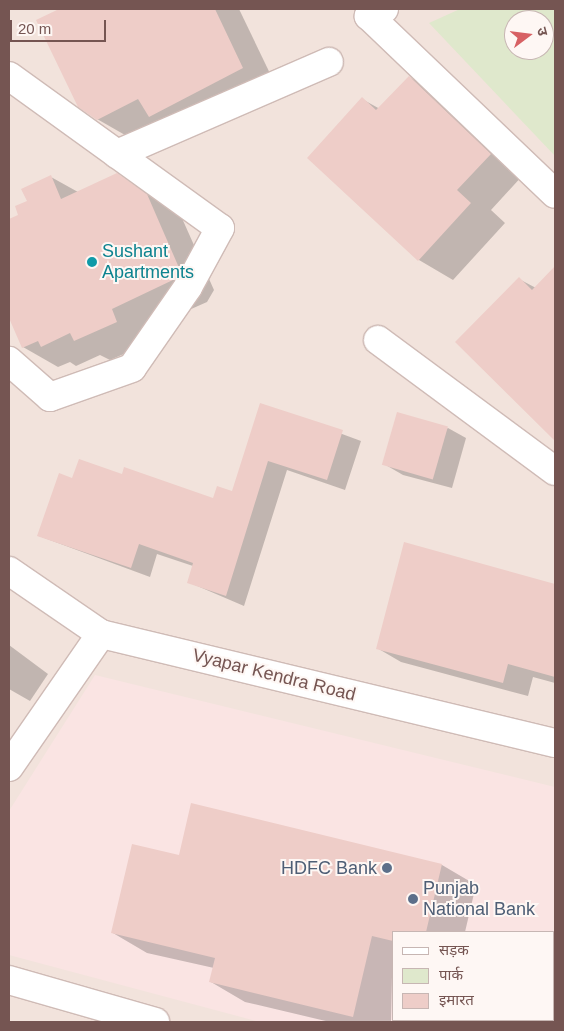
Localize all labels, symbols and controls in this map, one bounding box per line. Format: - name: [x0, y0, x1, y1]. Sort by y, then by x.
- scale bar: [12, 10, 109, 42]
- north arrow: [504, 10, 554, 60]
- text: 20 m: [18, 20, 51, 37]
- text: उ: [534, 25, 551, 37]
- place label: Sushant Apartments: [102, 241, 194, 284]
- marker: Sushant Apartments: [86, 256, 98, 268]
- street label: Vyapar Kendra Road: [190, 644, 358, 706]
- place label: HDFC Bank: [281, 857, 377, 879]
- marker: HDFC Bank: [381, 862, 393, 874]
- place label: Punjab National Bank: [423, 878, 535, 921]
- marker: Punjab National Bank: [407, 893, 419, 905]
- legend: [392, 931, 554, 1021]
- text: सड़क: [439, 941, 469, 958]
- text: पार्क: [439, 966, 463, 983]
- text: इमारत: [439, 991, 474, 1008]

